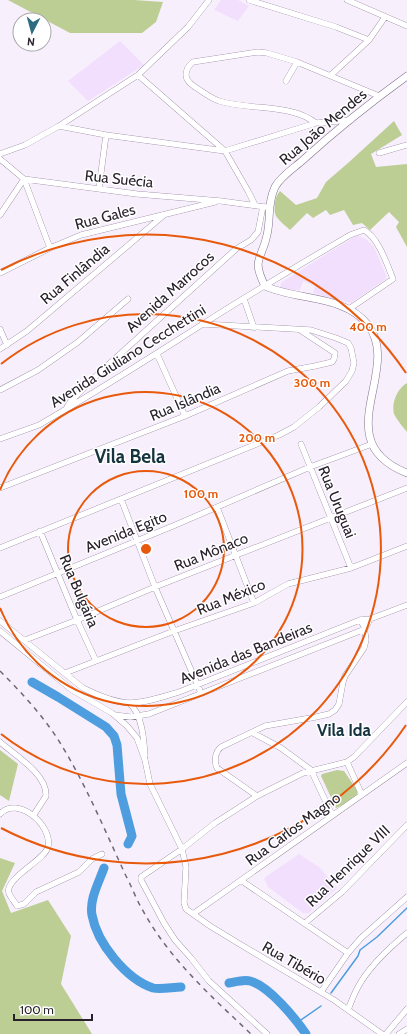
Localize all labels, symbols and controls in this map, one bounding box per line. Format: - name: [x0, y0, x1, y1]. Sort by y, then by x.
- north arrow: [12, 12, 52, 52]
- text: N: [26, 35, 36, 49]
- street label: Rua João Mendes: [276, 85, 370, 169]
- street label: Rua Suécia: [84, 166, 155, 192]
- street label: Rua Gales: [73, 200, 137, 234]
- street label: Rua Finlândia: [37, 239, 114, 308]
- street label: Avenida Marrocos: [122, 248, 218, 336]
- street label: Avenida Giuliano Cecchettini: [47, 301, 209, 411]
- text: 400 m: [349, 319, 387, 334]
- text: 300 m: [294, 375, 330, 390]
- street label: Rua Islândia: [147, 379, 224, 425]
- text: 200 m: [239, 430, 275, 445]
- district label: Vila Bela: [94, 445, 166, 468]
- street label: Rua Uruguai: [314, 463, 360, 541]
- text: 100 m: [184, 486, 218, 501]
- street label: Avenida Egito: [83, 507, 169, 557]
- street label: Rua Mônaco: [171, 529, 251, 575]
- centre of rings: [139, 542, 153, 556]
- street label: Rua Bulgária: [56, 552, 103, 631]
- street label: Rua México: [194, 575, 268, 619]
- street label: Avenida das Bandeiras: [177, 618, 315, 688]
- district label: Vila Ida: [317, 720, 372, 740]
- street label: Rua Carlos Magno: [242, 788, 344, 870]
- street label: Rua Henrique VIII: [302, 821, 394, 911]
- street label: Rua Tibério: [259, 938, 329, 988]
- scale bar: [14, 996, 92, 1022]
- text: 100 m: [20, 1002, 54, 1017]

